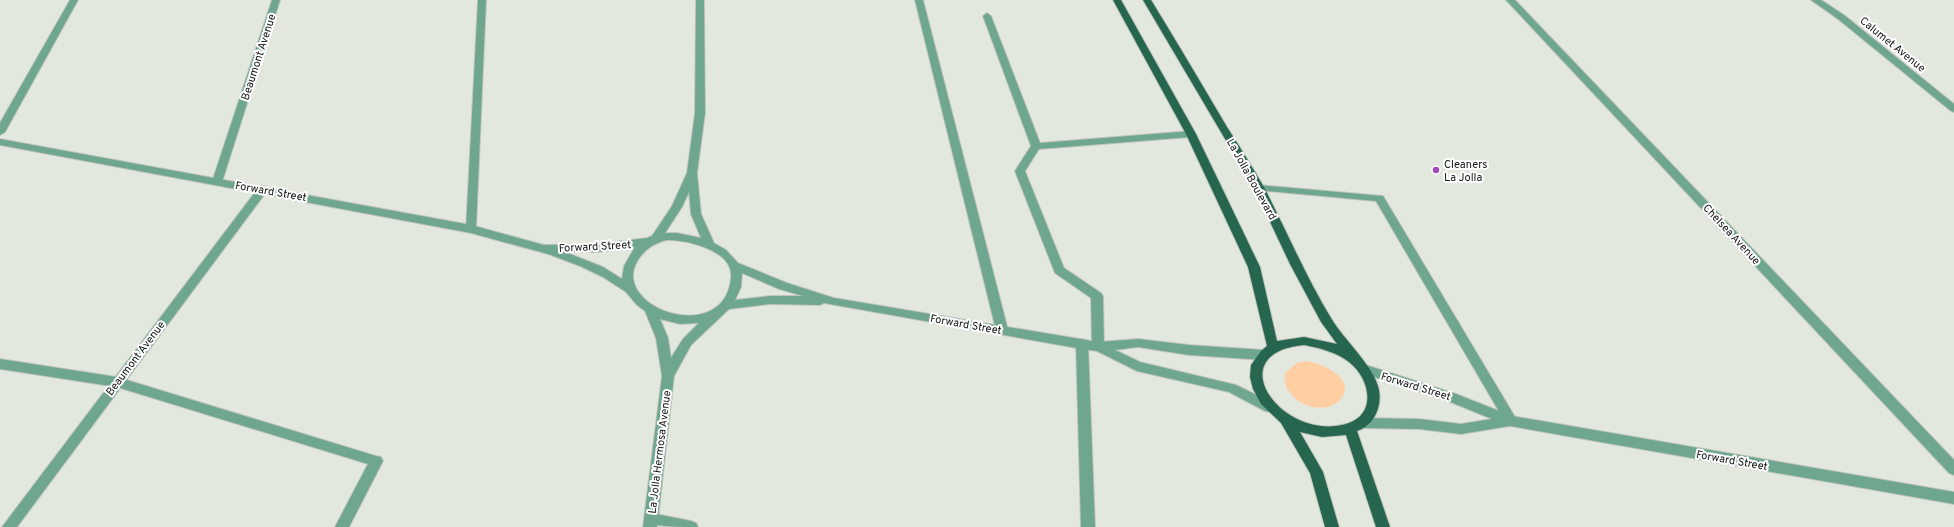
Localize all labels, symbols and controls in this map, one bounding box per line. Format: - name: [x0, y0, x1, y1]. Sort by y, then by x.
- street label: Beaumont Avenue: [238, 12, 280, 102]
- street label: Calumet Avenue: [1857, 14, 1928, 76]
- street label: La Jolla Boulevard: [1223, 136, 1279, 222]
- place label: Cleaners La Jolla: [1444, 158, 1488, 185]
- marker: Cleaners La Jolla: [1431, 165, 1441, 175]
- street label: Forward Street: [234, 179, 308, 205]
- street label: Chelsea Avenue: [1700, 201, 1763, 268]
- street label: Forward Street: [559, 238, 632, 256]
- street label: Forward Street: [929, 312, 1003, 338]
- street label: Beaumont Avenue: [103, 318, 168, 399]
- street label: Forward Street: [1379, 370, 1452, 404]
- street label: La Jolla Hermosa Avenue: [645, 390, 675, 515]
- street label: Forward Street: [1695, 448, 1769, 474]

